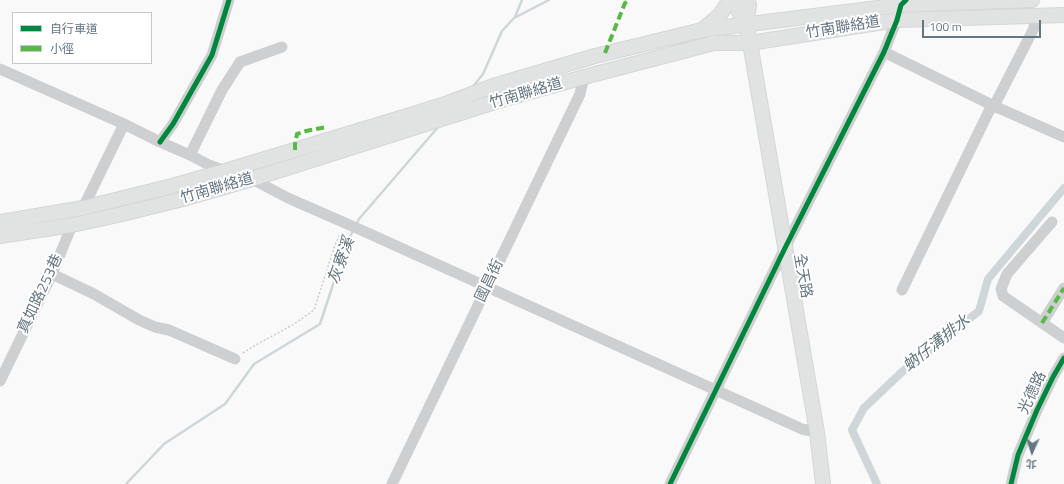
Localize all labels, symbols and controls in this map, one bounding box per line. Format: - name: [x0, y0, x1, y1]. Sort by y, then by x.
- legend: [12, 12, 152, 64]
- scale bar: [924, 12, 1043, 38]
- street label: 竹南聯絡道: [805, 13, 881, 43]
- text: 100 m: [929, 17, 962, 36]
- text: 自行車道: [50, 19, 98, 38]
- text: 小徑: [50, 39, 74, 58]
- street label: 竹南聯絡道: [487, 75, 565, 113]
- street label: 竹南聯絡道: [178, 170, 256, 208]
- water label: 灰寮溪: [325, 235, 359, 287]
- street label: 真如路253巷: [15, 252, 67, 336]
- street label: 全天路: [789, 252, 815, 300]
- street label: 國昌街: [472, 257, 508, 305]
- water label: 蚋仔溝排水: [900, 312, 974, 376]
- street label: 光德路: [1015, 369, 1051, 417]
- north arrow: [1012, 432, 1052, 472]
- text: 北: [1025, 456, 1037, 472]

